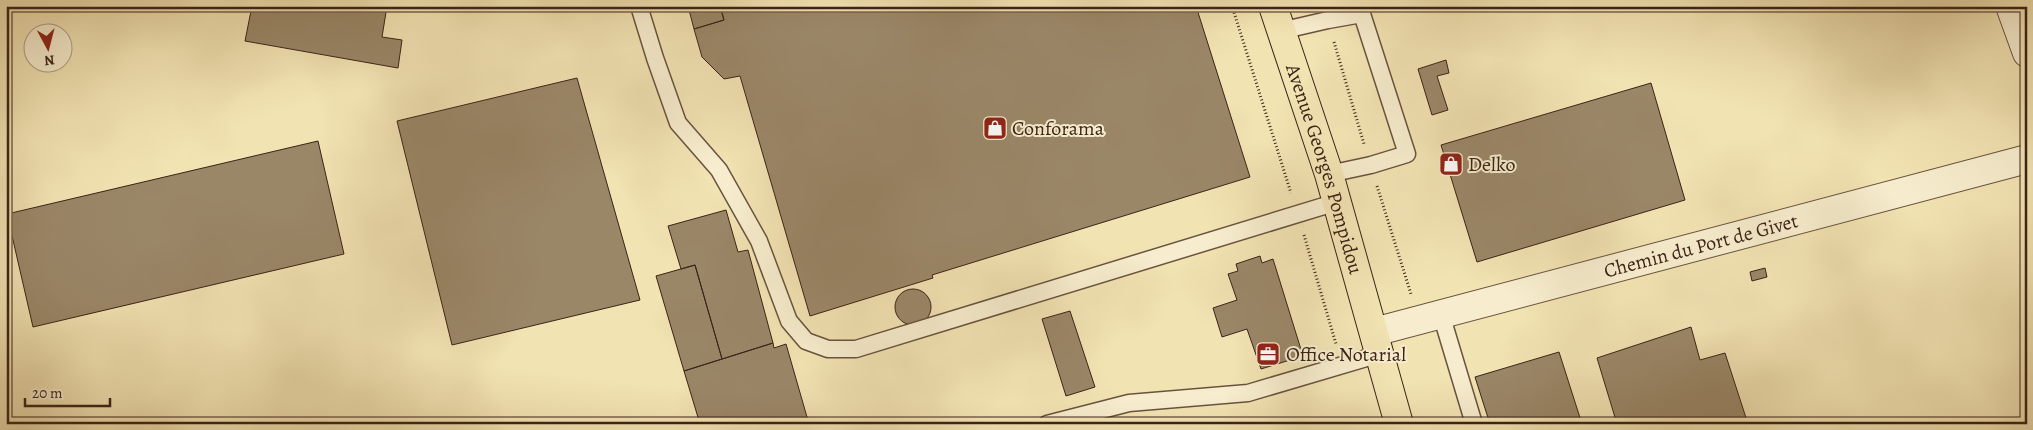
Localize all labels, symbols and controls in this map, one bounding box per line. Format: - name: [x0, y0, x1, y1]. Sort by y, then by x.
- north arrow: [22, 22, 72, 72]
- text: N: [43, 50, 56, 70]
- street label: Avenue Georges Pompidou: [1279, 59, 1369, 277]
- shop icon: Conforama: [982, 115, 1008, 141]
- place label: Conforama: [1012, 115, 1105, 142]
- shop icon: Delko: [1438, 151, 1464, 177]
- place label: Delko: [1468, 151, 1515, 178]
- street label: Chemin du Port de Givet: [1601, 207, 1801, 285]
- office icon: Office Notarial: [1255, 341, 1281, 367]
- place label: Office Notarial: [1286, 341, 1406, 368]
- scale bar: [25, 375, 110, 407]
- text: 20 m: [32, 383, 63, 403]

